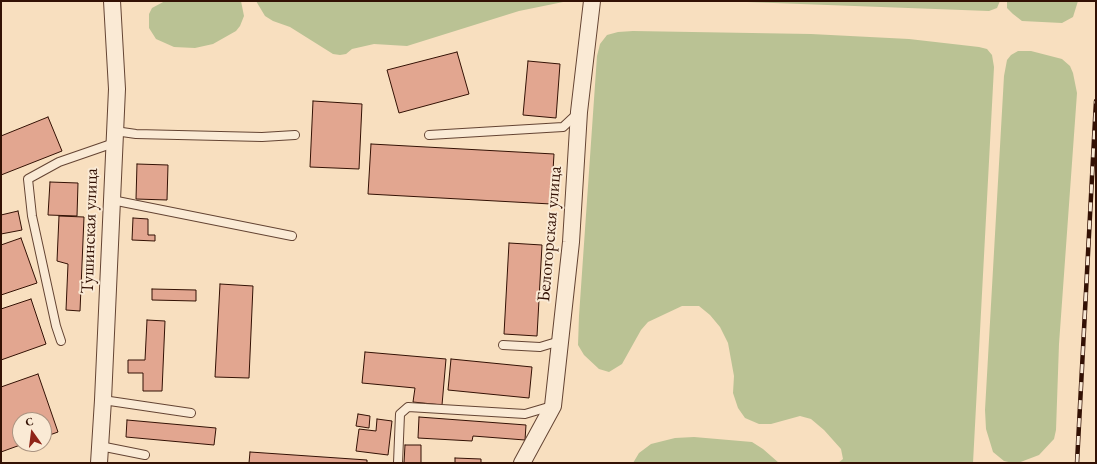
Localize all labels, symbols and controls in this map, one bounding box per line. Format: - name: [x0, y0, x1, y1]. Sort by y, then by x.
- street label: Белогорская улица: [533, 165, 567, 303]
- street label: Тушинская улица: [77, 168, 103, 294]
- north arrow: [12, 412, 52, 452]
- text: С: [24, 414, 35, 429]

